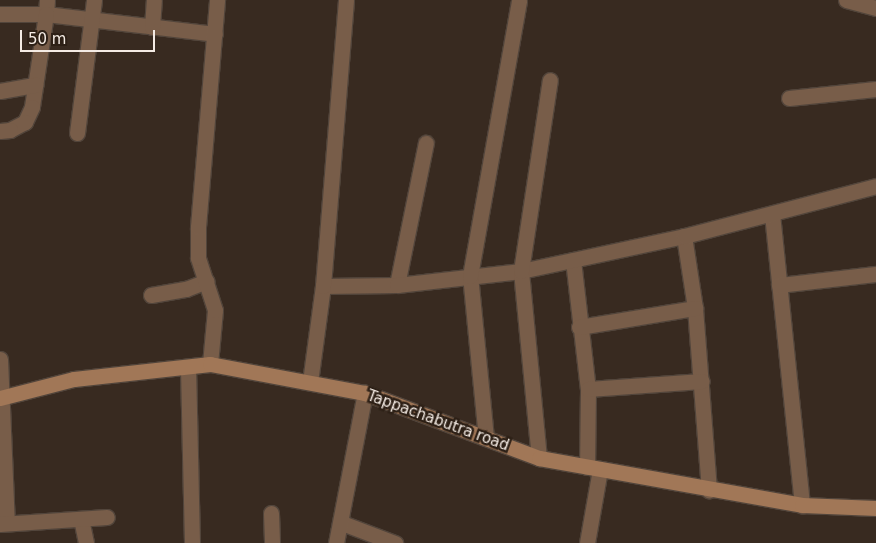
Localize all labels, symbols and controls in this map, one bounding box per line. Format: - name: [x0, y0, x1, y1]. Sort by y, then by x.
- scale bar: [22, 20, 158, 52]
- text: 50 m: [28, 30, 66, 48]
- street label: Tappachabutra road: [365, 387, 511, 455]

